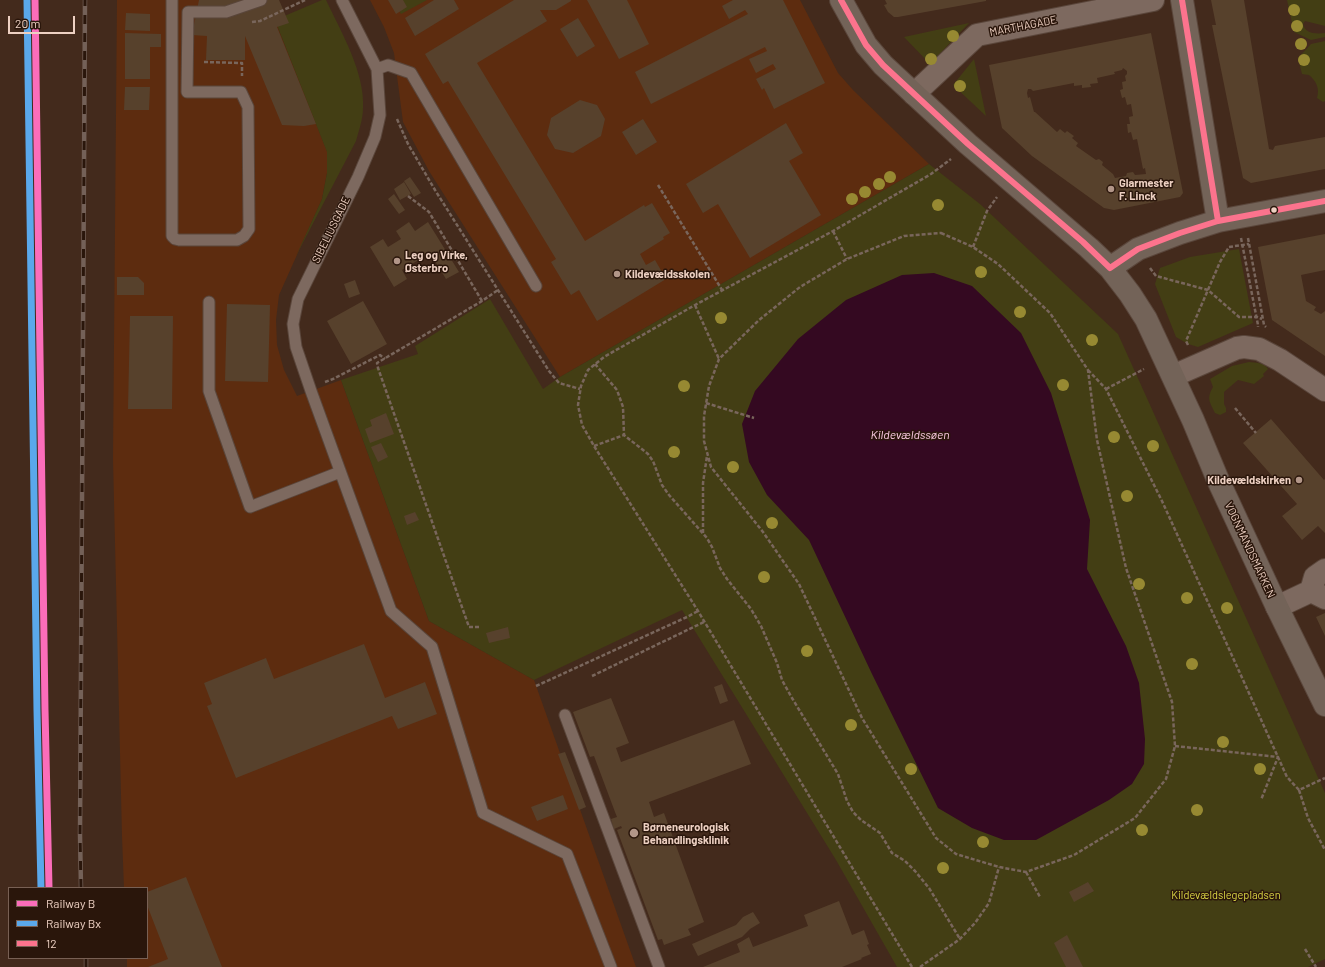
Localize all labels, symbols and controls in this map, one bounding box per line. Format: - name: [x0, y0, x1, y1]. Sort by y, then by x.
- scale bar: [10, 8, 77, 34]
- street label: MARTHAGADE: [988, 13, 1058, 39]
- text: 20 m: [15, 16, 41, 30]
- place label: Glarmester F. Linck: [1119, 176, 1173, 202]
- marker: Glarmester F. Linck: [1106, 184, 1116, 194]
- street label: SIBELIUSGADE: [309, 195, 353, 265]
- unlabelled marker: [1269, 205, 1279, 215]
- place label: Leg og Virke, Østerbro: [405, 248, 468, 274]
- marker: Leg og Virke, Østerbro: [392, 256, 402, 266]
- place label: Kildevældsskolen: [625, 267, 710, 281]
- marker: Kildevældsskolen: [612, 269, 622, 279]
- water label: Kildevældssøen: [871, 428, 949, 442]
- place label: Kildevældskirken: [1207, 473, 1291, 487]
- marker: Kildevældskirken: [1294, 475, 1304, 485]
- street label: VOGNMANDSMARKEN: [1222, 500, 1278, 600]
- place label: Børneneurologisk Behandlingsklinik: [643, 820, 729, 846]
- marker: Børneneurologisk Behandlingsklinik: [628, 827, 640, 839]
- legend: [8, 887, 148, 959]
- park label: Kildevældslegepladsen: [1171, 888, 1281, 902]
- text: Railway B: [46, 896, 95, 910]
- text: Railway Bx: [46, 916, 101, 930]
- text: 12: [46, 936, 57, 950]

